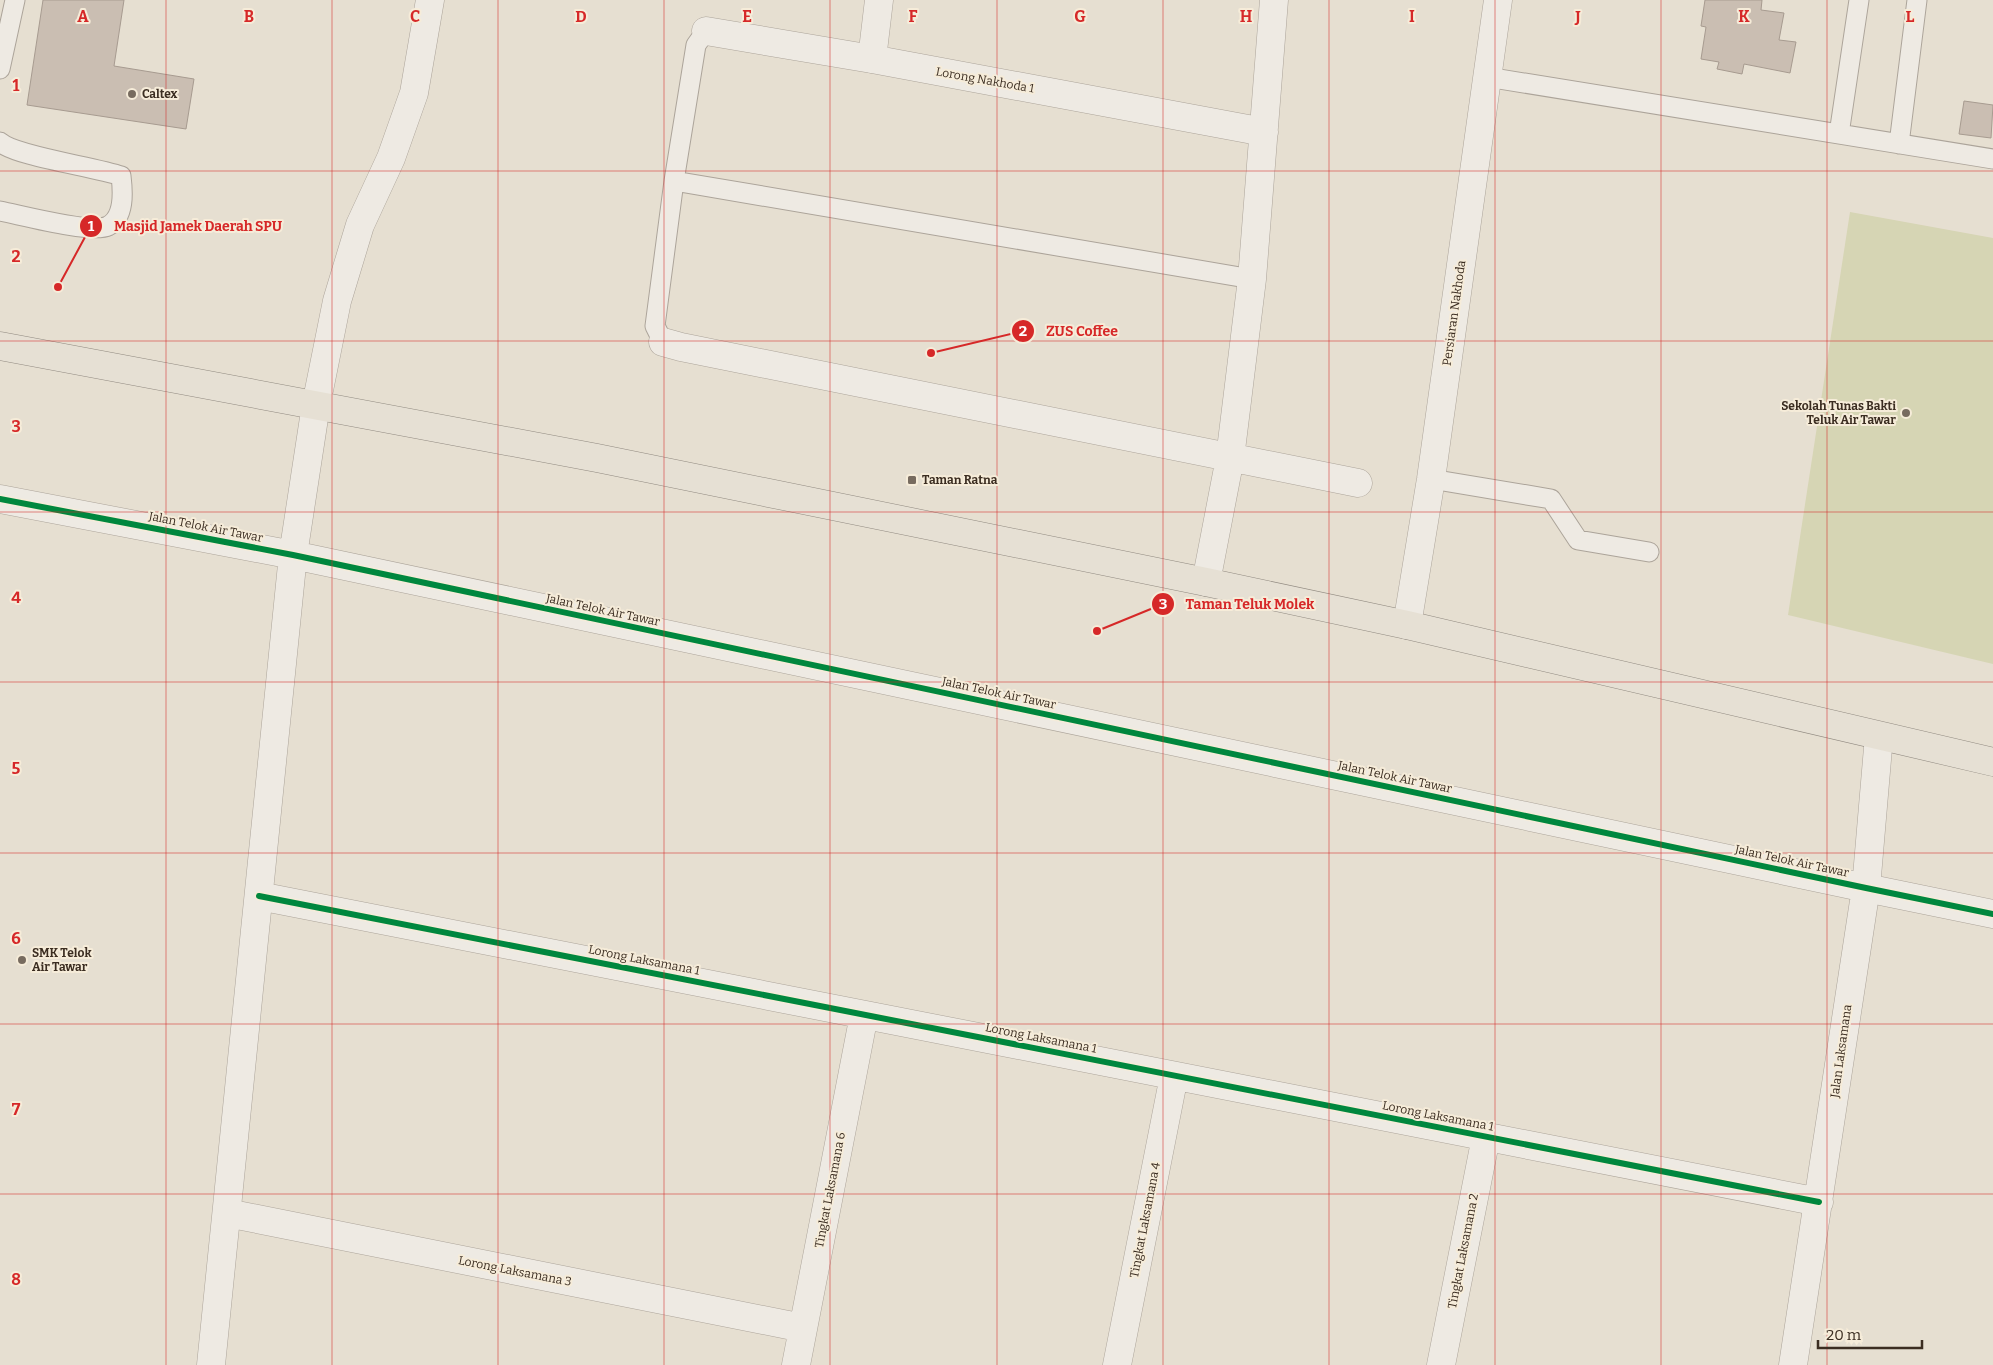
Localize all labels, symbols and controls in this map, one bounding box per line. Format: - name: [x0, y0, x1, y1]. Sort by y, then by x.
- text: A: [77, 7, 89, 26]
- text: B: [244, 7, 254, 26]
- text: C: [410, 7, 420, 26]
- text: D: [575, 7, 587, 26]
- text: E: [742, 7, 752, 26]
- text: F: [909, 7, 918, 26]
- text: G: [1074, 7, 1086, 26]
- text: H: [1240, 7, 1253, 26]
- text: I: [1409, 7, 1415, 26]
- text: J: [1574, 7, 1581, 26]
- text: K: [1738, 7, 1750, 26]
- text: L: [1906, 7, 1915, 26]
- street label: Lorong Nakhoda 1: [935, 64, 1035, 96]
- text: 1: [13, 76, 20, 95]
- place label: Caltex: [142, 87, 178, 101]
- marker: Caltex: [126, 88, 138, 100]
- callout: Masjid Jamek Daerah SPU: [79, 211, 292, 240]
- text: 1: [88, 217, 95, 235]
- text: Masjid Jamek Daerah SPU: [114, 218, 283, 235]
- text: 2: [11, 247, 21, 266]
- street label: Persiaran Nakhoda: [1440, 259, 1468, 367]
- callout: ZUS Coffee: [1011, 317, 1128, 346]
- text: 2: [1019, 322, 1027, 340]
- text: ZUS Coffee: [1046, 323, 1118, 340]
- place label: Sekolah Tunas Bakti Teluk Air Tawar: [1781, 399, 1896, 427]
- marker: Sekolah Tunas Bakti Teluk Air Tawar: [1900, 407, 1912, 419]
- text: 3: [11, 417, 21, 436]
- place label: Taman Ratna: [922, 473, 998, 487]
- marker: Taman Ratna: [906, 474, 918, 486]
- street label: Jalan Telok Air Tawar: [147, 509, 265, 545]
- text: 4: [11, 588, 21, 607]
- callout: Taman Teluk Molek: [1150, 589, 1324, 618]
- street label: Jalan Telok Air Tawar: [544, 591, 662, 629]
- text: 3: [1159, 595, 1167, 613]
- text: Taman Teluk Molek: [1186, 596, 1315, 613]
- street label: Jalan Telok Air Tawar: [940, 674, 1058, 712]
- street label: Jalan Telok Air Tawar: [1336, 758, 1454, 796]
- text: 5: [12, 759, 21, 778]
- street label: Jalan Telok Air Tawar: [1733, 842, 1851, 880]
- text: 6: [11, 929, 21, 948]
- street label: Lorong Laksamana 1: [587, 942, 701, 978]
- place label: SMK Telok Air Tawar: [32, 946, 92, 974]
- marker: SMK Telok Air Tawar: [16, 954, 28, 966]
- street label: Jalan Laksamana: [1827, 1003, 1855, 1100]
- street label: Lorong Laksamana 1: [984, 1020, 1098, 1056]
- street label: Lorong Laksamana 1: [1381, 1098, 1495, 1134]
- text: 7: [12, 1100, 21, 1119]
- street label: Tingkat Laksamana 6: [812, 1131, 848, 1249]
- street label: Tingkat Laksamana 4: [1127, 1161, 1163, 1279]
- street label: Tingkat Laksamana 2: [1445, 1192, 1481, 1310]
- street label: Lorong Laksamana 3: [457, 1253, 573, 1289]
- text: 8: [11, 1270, 21, 1289]
- scale bar: [1818, 1318, 1922, 1350]
- text: 20 m: [1826, 1326, 1862, 1344]

